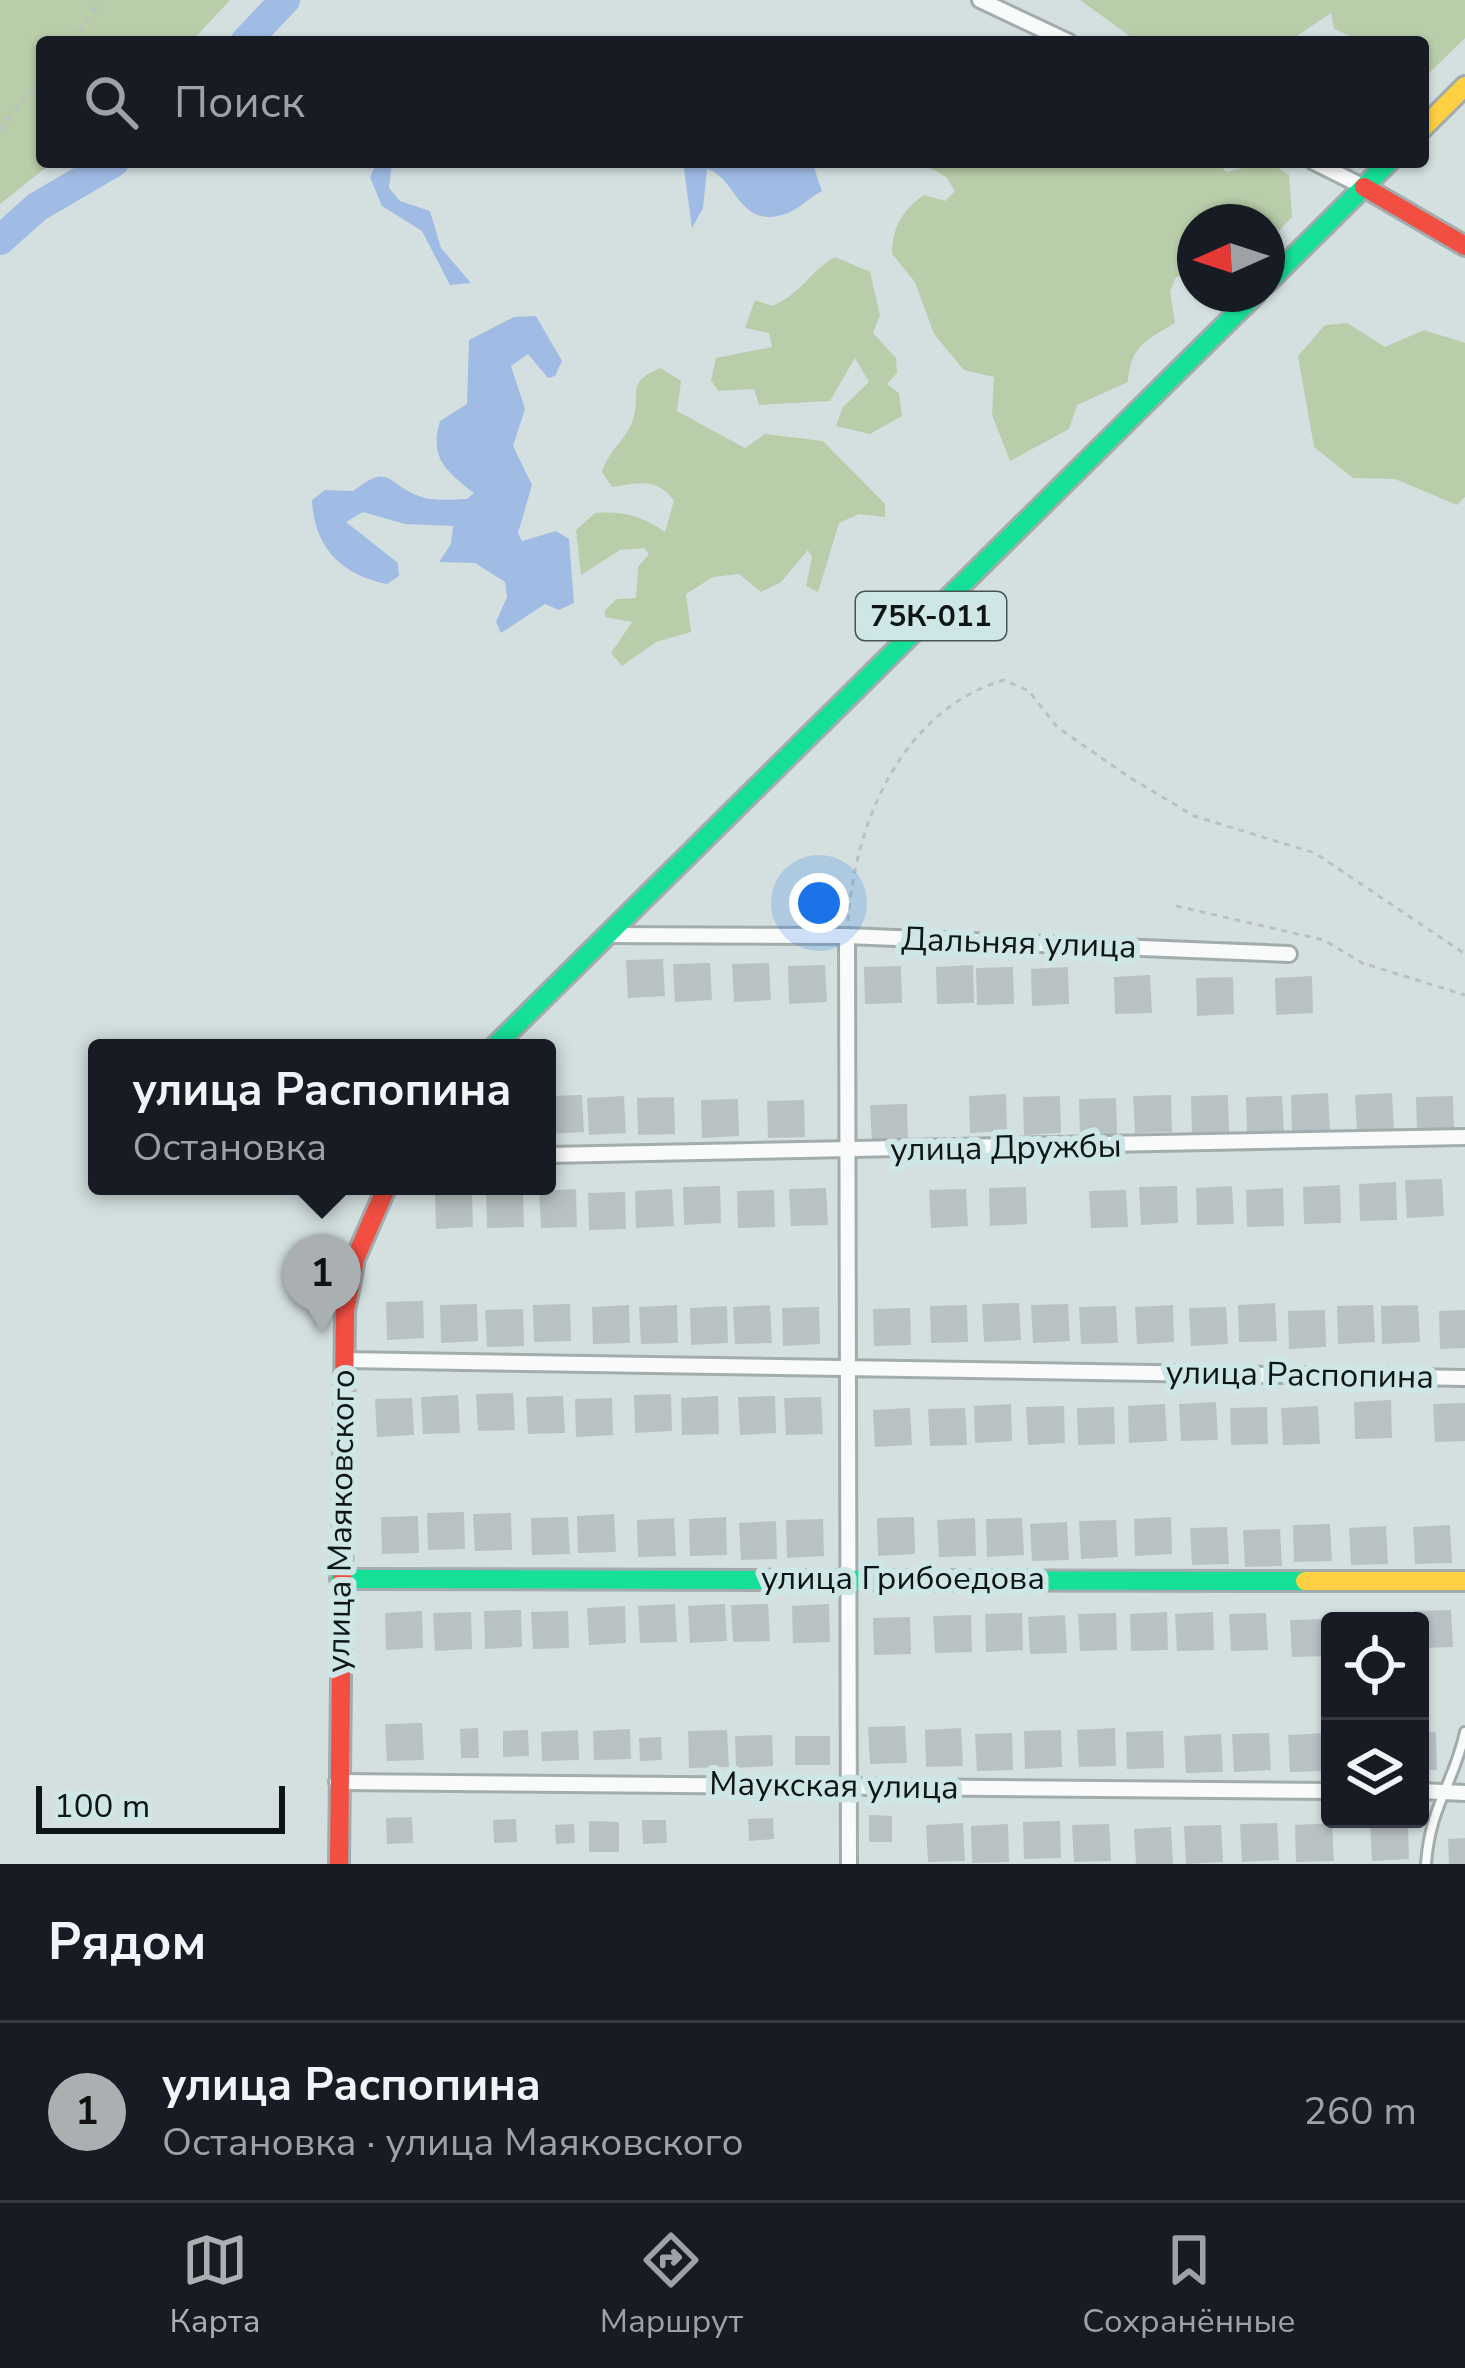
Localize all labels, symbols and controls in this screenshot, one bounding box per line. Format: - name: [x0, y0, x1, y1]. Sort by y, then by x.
- search box: [36, 36, 1429, 168]
- icon: search: [78, 69, 144, 135]
- text: Поиск: [174, 72, 305, 133]
- north arrow: [1177, 204, 1285, 312]
- road number: 75К-011: [856, 592, 1006, 640]
- your location: [789, 873, 849, 933]
- street label: Дальняя улица: [900, 916, 1138, 970]
- popup: [88, 1039, 556, 1195]
- text: улица Распопина: [132, 1060, 512, 1121]
- text: Остановка: [132, 1121, 327, 1174]
- street label: улица Дружбы: [890, 1123, 1122, 1173]
- pin: 1: [283, 1234, 361, 1333]
- street label: улица Распопина: [1166, 1350, 1434, 1400]
- street label: улица Маяковского: [316, 1369, 366, 1673]
- street label: улица Грибоедова: [761, 1556, 1045, 1601]
- map controls: [1321, 1612, 1429, 1828]
- button: locate: [1321, 1612, 1429, 1720]
- button: layers: [1321, 1720, 1429, 1828]
- street label: Маукская улица: [709, 1761, 959, 1811]
- scale bar: [36, 1780, 285, 1833]
- text: 100 m: [54, 1784, 150, 1829]
- text: Рядом: [48, 1907, 206, 1977]
- text: улица Распопина: [162, 2055, 541, 2116]
- text: 1: [75, 2085, 99, 2138]
- text: 260 m: [1303, 2085, 1417, 2138]
- text: Остановка · улица Маяковского: [162, 2116, 744, 2169]
- tab: Карта: [170, 2227, 261, 2344]
- tab: Маршрут: [600, 2227, 743, 2344]
- tab: Сохранённые: [1082, 2227, 1295, 2344]

